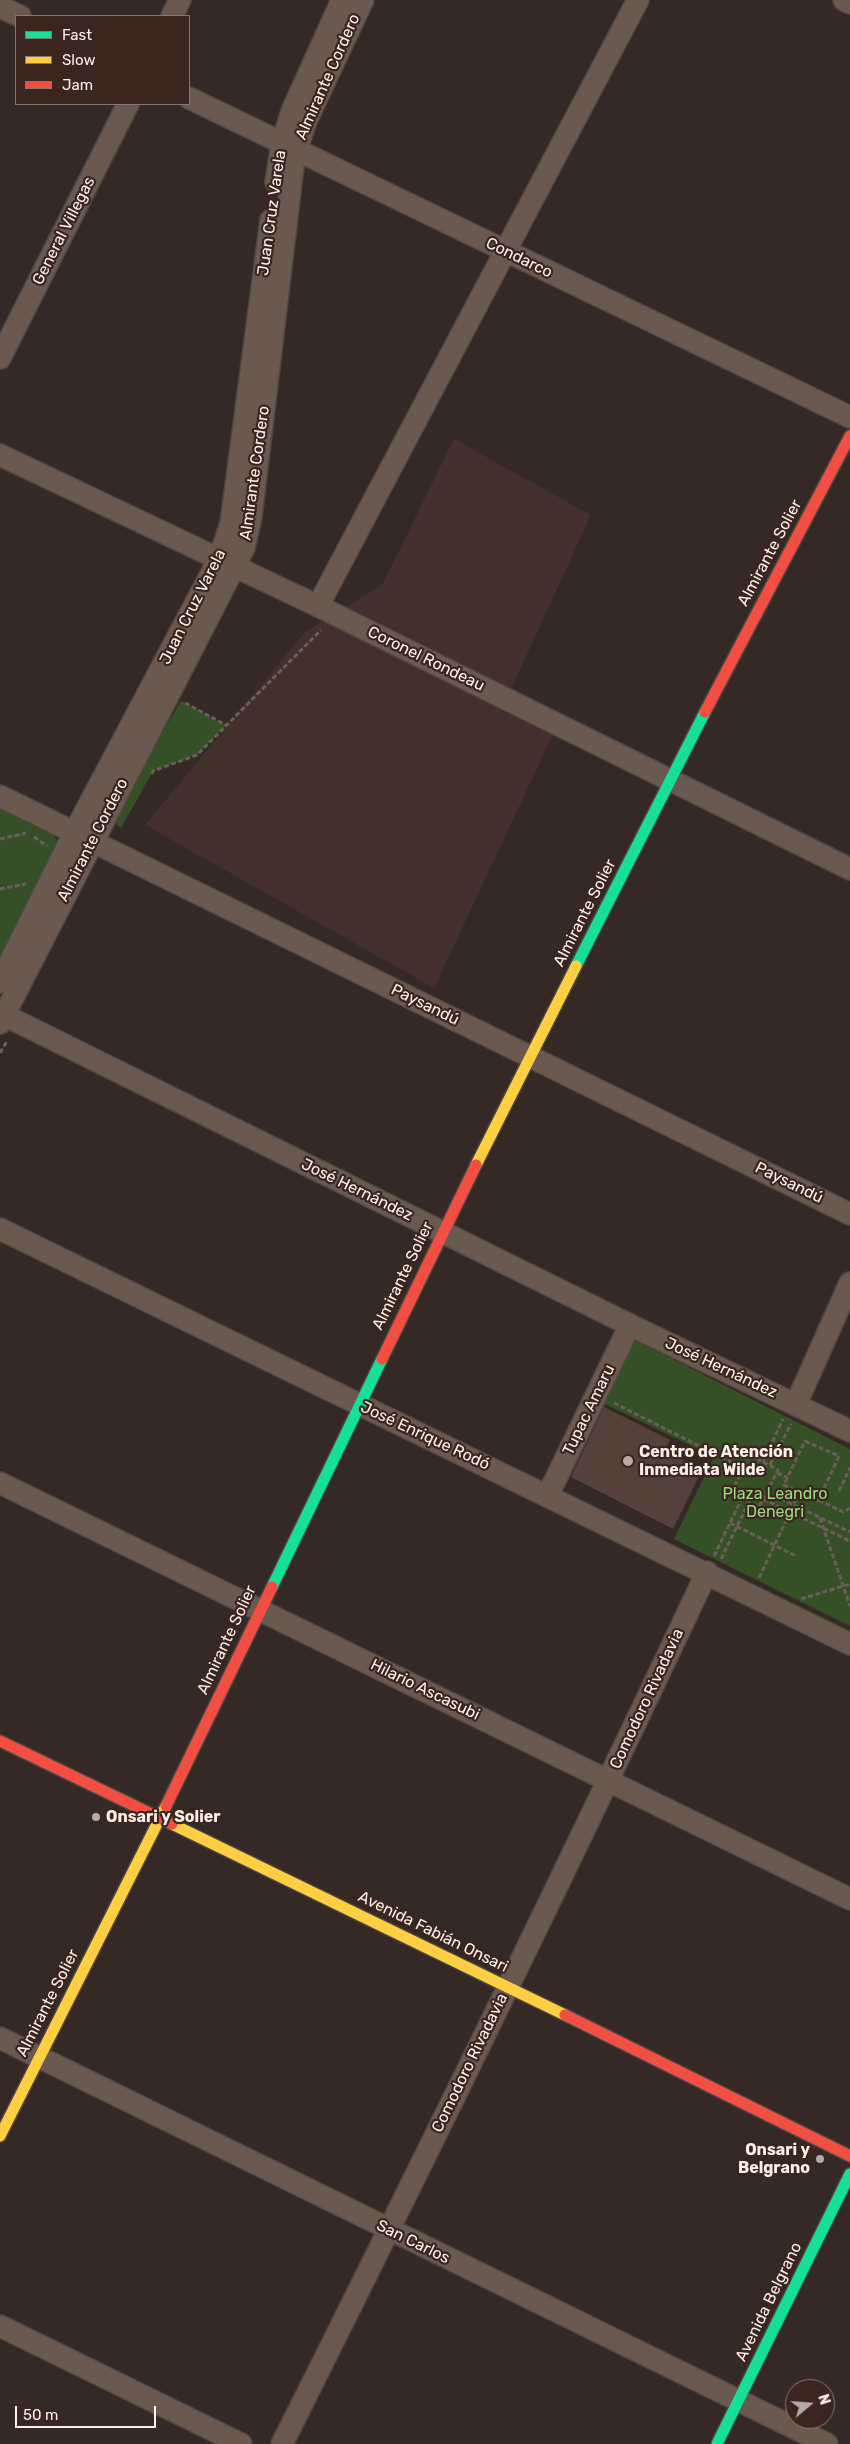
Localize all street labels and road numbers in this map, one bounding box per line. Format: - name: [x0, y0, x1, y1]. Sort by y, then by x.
- street label: Almirante Cordero: [292, 11, 364, 143]
- street label: Juan Cruz Varela: [254, 149, 290, 277]
- street label: General Villegas: [29, 174, 99, 288]
- street label: Condarco: [483, 234, 555, 282]
- street label: Almirante Cordero: [236, 405, 274, 541]
- street label: Almirante Solier: [734, 496, 806, 610]
- street label: Juan Cruz Varela: [156, 546, 230, 668]
- street label: Coronel Rondeau: [364, 622, 488, 696]
- street label: Almirante Cordero: [54, 775, 132, 905]
- street label: Almirante Solier: [550, 856, 620, 970]
- street label: Paysandú: [388, 980, 462, 1030]
- street label: José Hernández: [298, 1155, 416, 1225]
- street label: Paysandú: [752, 1158, 826, 1208]
- street label: Almirante Solier: [368, 1219, 438, 1333]
- street label: José Hernández: [662, 1334, 780, 1402]
- street label: Tupac Amaru: [559, 1362, 619, 1458]
- street label: José Enrique Rodó: [357, 1398, 493, 1474]
- street label: Almirante Solier: [193, 1582, 261, 1698]
- street label: Comodoro Rivadavia: [606, 1626, 688, 1772]
- street label: Hilario Ascasubi: [367, 1655, 483, 1725]
- street label: Avenida Fabián Onsari: [355, 1887, 511, 1977]
- street label: Almirante Solier: [13, 1946, 83, 2060]
- street label: Comodoro Rivadavia: [428, 1990, 512, 2136]
- street label: San Carlos: [373, 2216, 453, 2268]
- street label: Avenida Belgrano: [732, 2239, 806, 2365]

